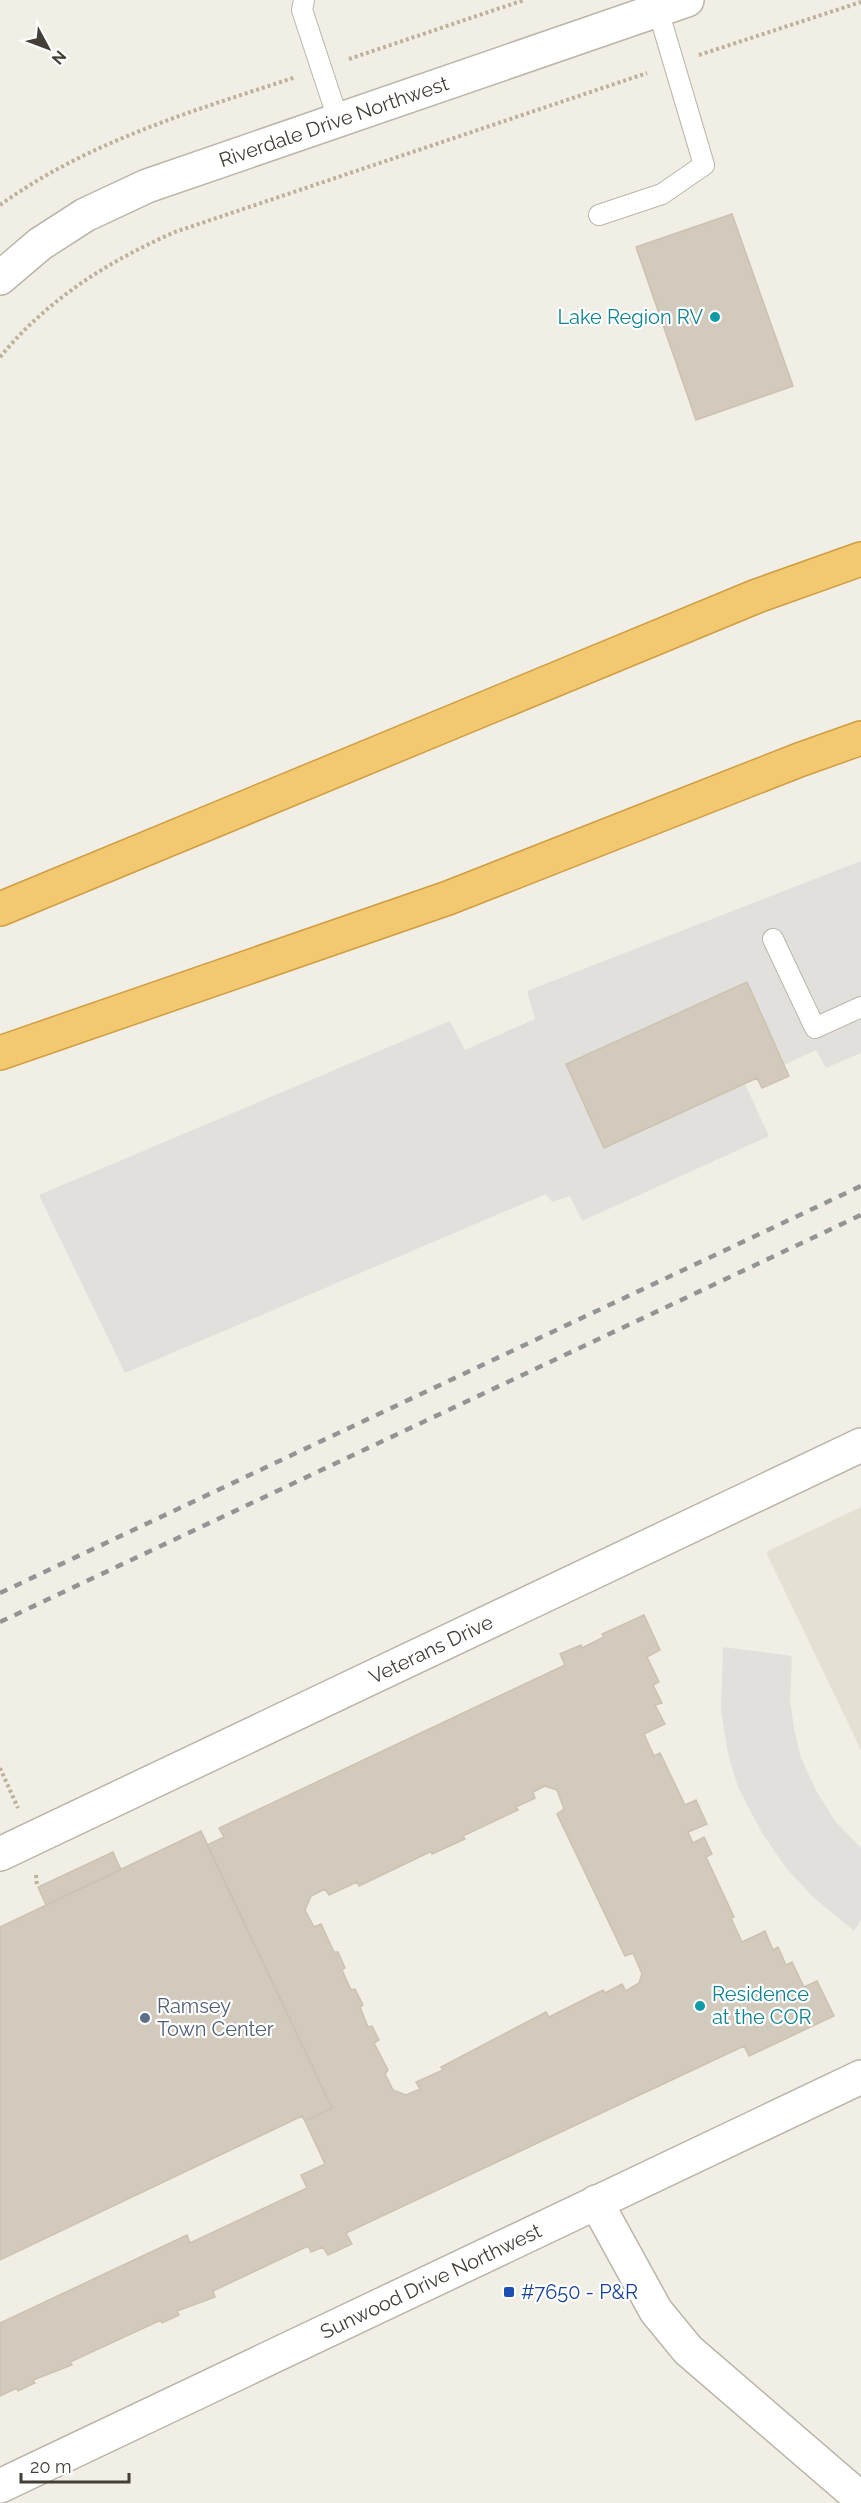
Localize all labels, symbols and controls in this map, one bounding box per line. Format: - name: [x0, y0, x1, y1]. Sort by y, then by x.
- north arrow: [18, 18, 78, 78]
- text: N: [48, 47, 70, 68]
- street label: Riverdale Drive Northwest: [216, 71, 452, 172]
- place label: Lake Region RV: [557, 305, 703, 329]
- marker: Lake Region RV: [708, 310, 722, 324]
- street label: Veterans Drive: [365, 1610, 497, 1689]
- place label: Residence at the COR: [712, 1982, 811, 2029]
- place label: Ramsey Town Center: [157, 1994, 274, 2041]
- marker: Residence at the COR: [693, 1999, 707, 2013]
- marker: Ramsey Town Center: [138, 2011, 152, 2025]
- street label: Sunwood Drive Northwest: [316, 2218, 546, 2344]
- place label: #7650 - P&R: [521, 2280, 638, 2304]
- marker: #7650 - P&R: [502, 2285, 516, 2299]
- scale bar: [21, 2446, 129, 2484]
- text: 20 m: [30, 2456, 72, 2477]

